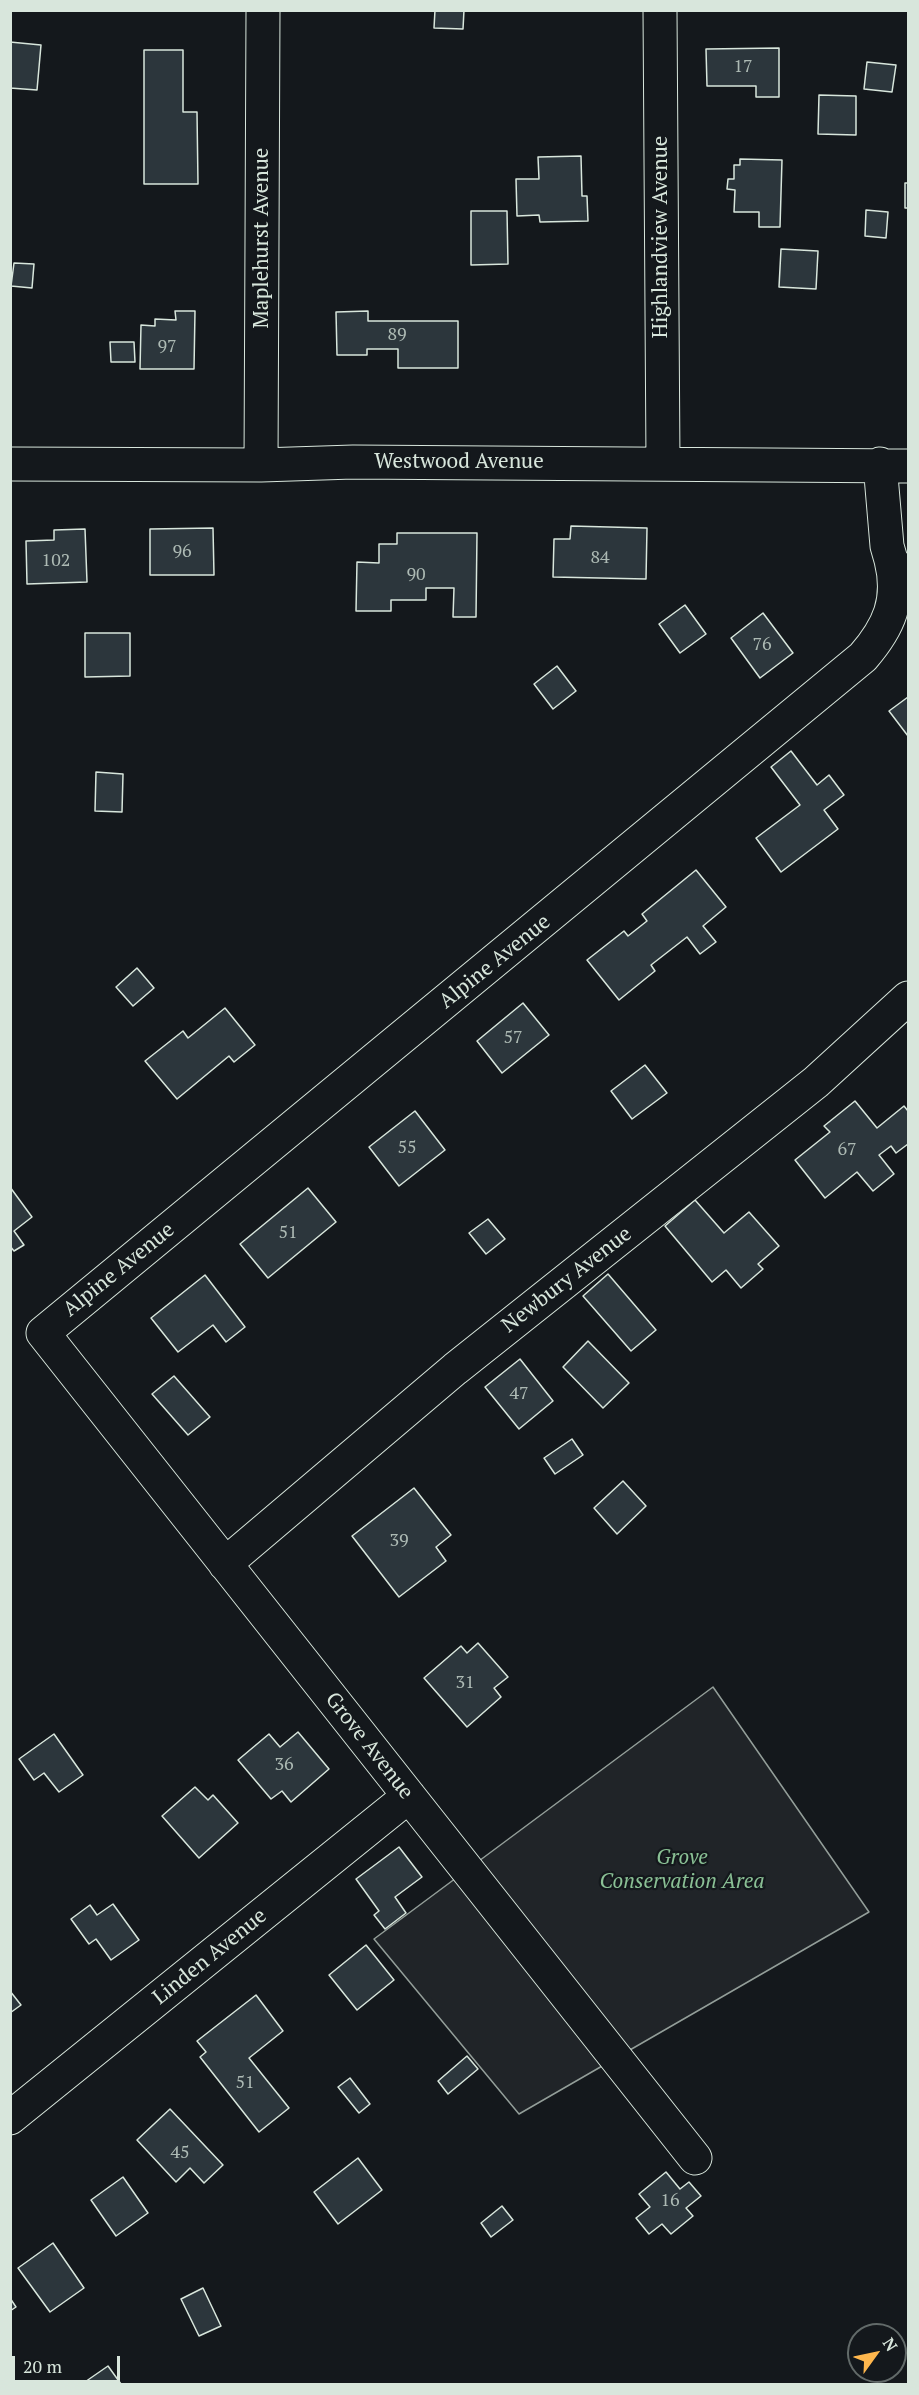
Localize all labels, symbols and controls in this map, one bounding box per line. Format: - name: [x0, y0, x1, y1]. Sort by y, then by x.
- house number: 17: [733, 56, 753, 78]
- street label: Highlandview Avenue: [648, 136, 674, 338]
- street label: Maplehurst Avenue: [249, 148, 275, 328]
- house number: 89: [387, 324, 407, 346]
- house number: 97: [157, 336, 177, 358]
- street label: Westwood Avenue: [374, 449, 544, 475]
- house number: 96: [172, 541, 192, 563]
- house number: 84: [590, 547, 610, 569]
- house number: 102: [42, 550, 70, 572]
- house number: 90: [406, 564, 426, 586]
- house number: 76: [752, 634, 772, 656]
- street label: Alpine Avenue: [434, 909, 556, 1015]
- house number: 57: [503, 1027, 523, 1049]
- house number: 55: [397, 1137, 417, 1159]
- house number: 67: [837, 1139, 857, 1161]
- street label: Alpine Avenue: [58, 1217, 180, 1323]
- house number: 51: [278, 1222, 298, 1244]
- street label: Newbury Avenue: [497, 1222, 637, 1338]
- house number: 47: [509, 1383, 529, 1405]
- house number: 39: [389, 1530, 409, 1552]
- house number: 31: [455, 1672, 475, 1694]
- street label: Grove Avenue: [320, 1688, 418, 1804]
- house number: 36: [274, 1754, 294, 1776]
- park label: Grove Conservation Area: [600, 1845, 764, 1895]
- street label: Linden Avenue: [148, 1904, 272, 2010]
- house number: 51: [235, 2072, 255, 2094]
- house number: 45: [170, 2142, 190, 2164]
- house number: 16: [660, 2190, 680, 2212]
- north arrow: [847, 2323, 907, 2383]
- text: N: [878, 2333, 903, 2355]
- scale bar: [15, 2344, 123, 2382]
- text: 20 m: [23, 2354, 62, 2378]

